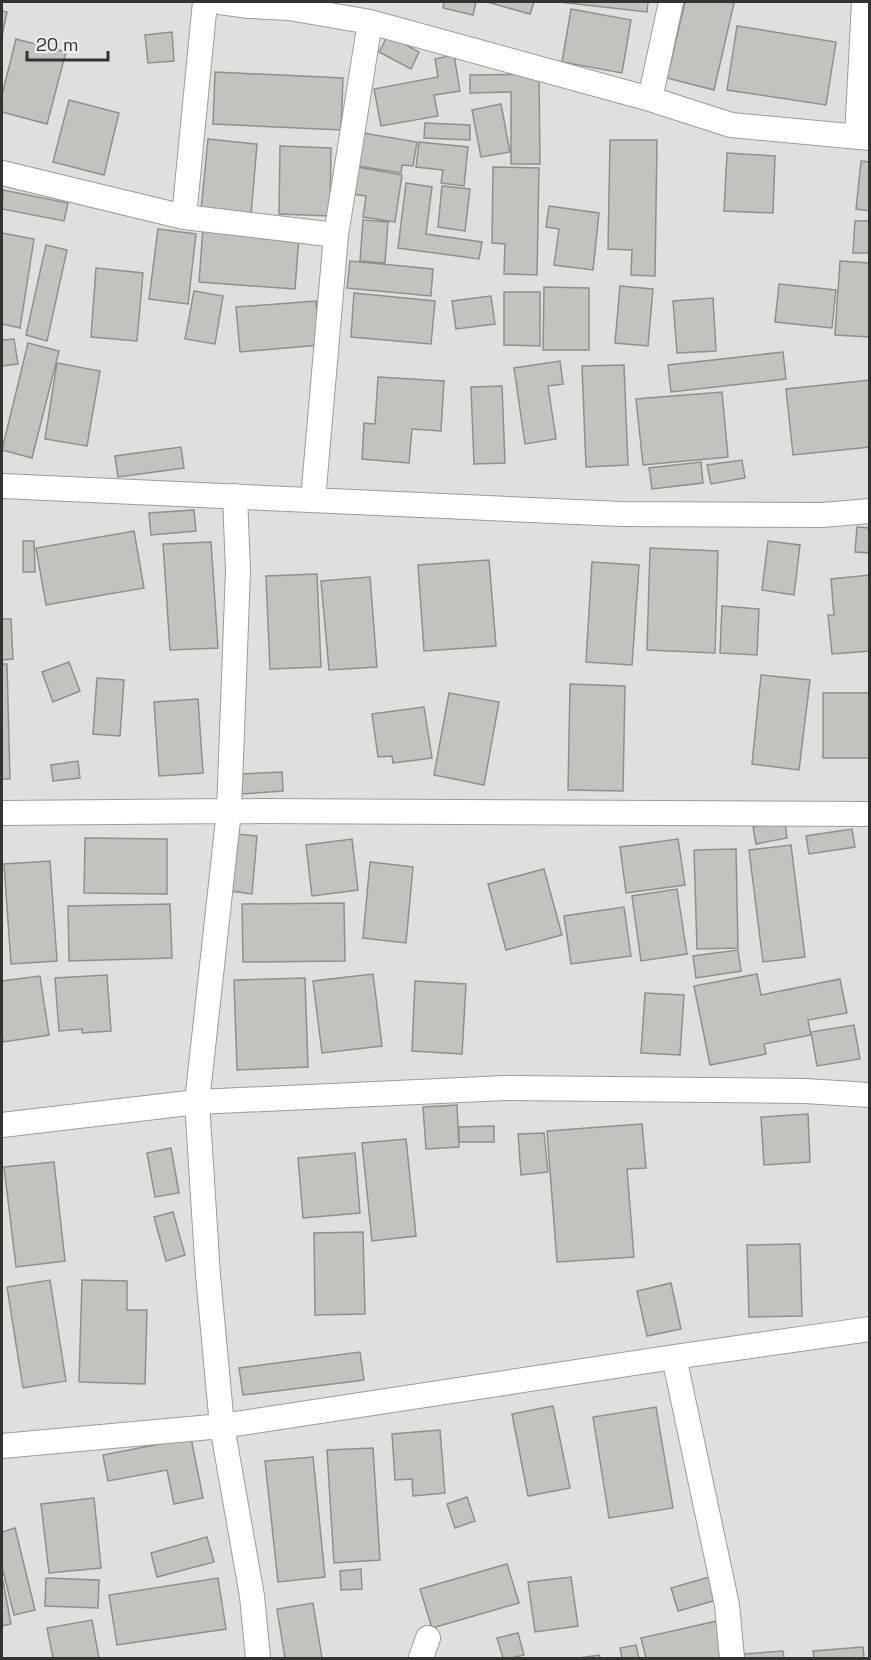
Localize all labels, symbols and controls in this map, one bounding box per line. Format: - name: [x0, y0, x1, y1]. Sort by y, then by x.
- scale bar: [27, 24, 108, 62]
- text: 20 m: [36, 33, 79, 56]

